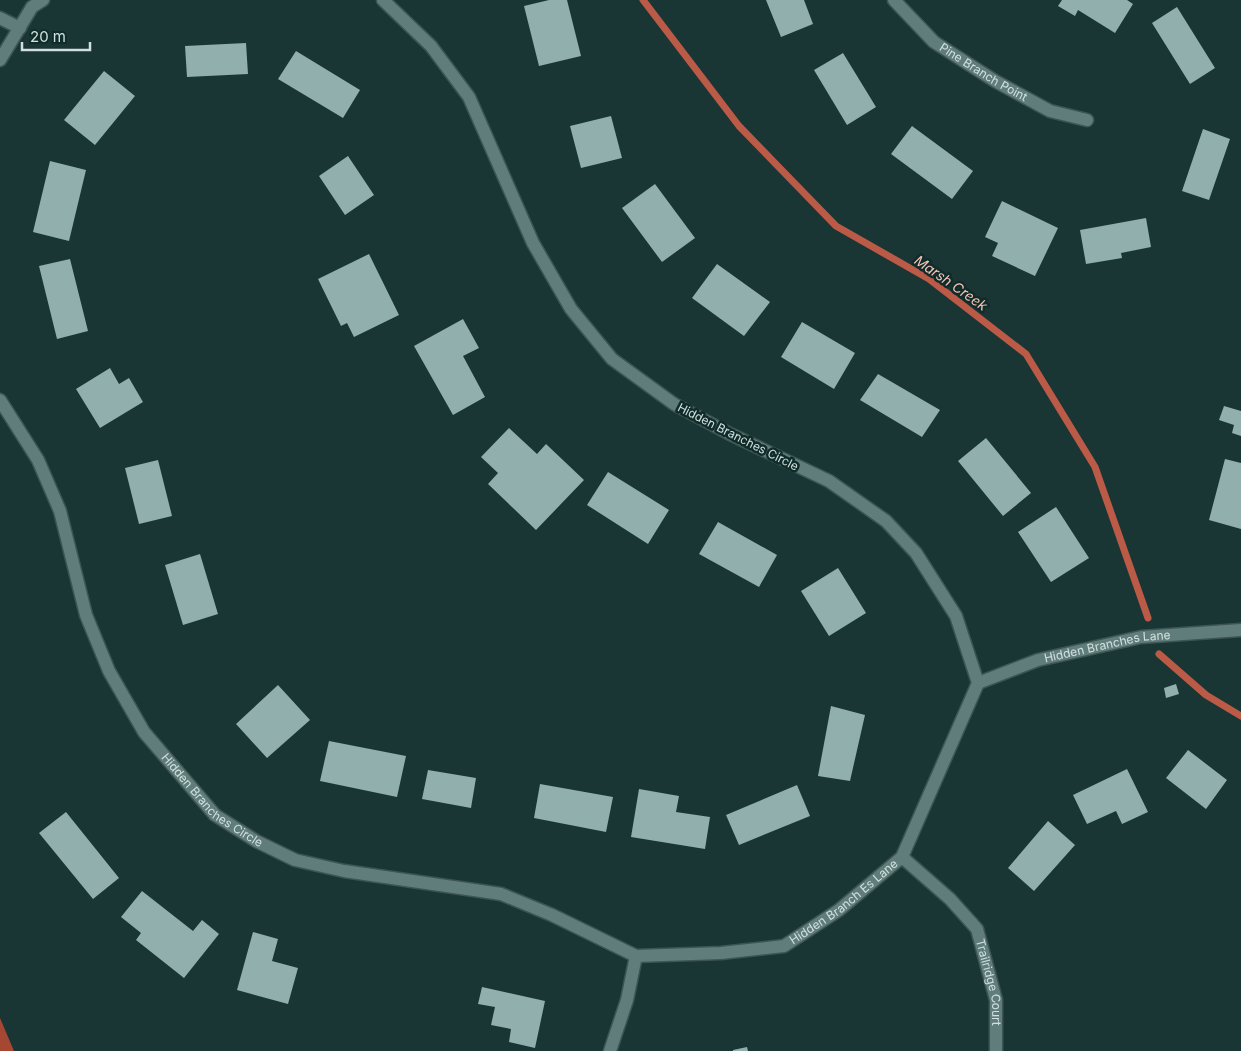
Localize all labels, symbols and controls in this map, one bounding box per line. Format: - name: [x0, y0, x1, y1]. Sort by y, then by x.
- scale bar: [22, 20, 90, 52]
- text: 20 m: [30, 27, 66, 46]
- street label: Pine Branch Point: [937, 39, 1030, 104]
- water label: Marsh Creek: [912, 251, 991, 314]
- street label: Hidden Branches Circle: [675, 400, 801, 474]
- street label: Hidden Branches Lane: [1043, 627, 1171, 665]
- street label: Hidden Branches Circle: [159, 750, 265, 850]
- street label: Hidden Branch Es Lane: [786, 856, 901, 947]
- street label: Trailridge Court: [973, 937, 1004, 1026]

